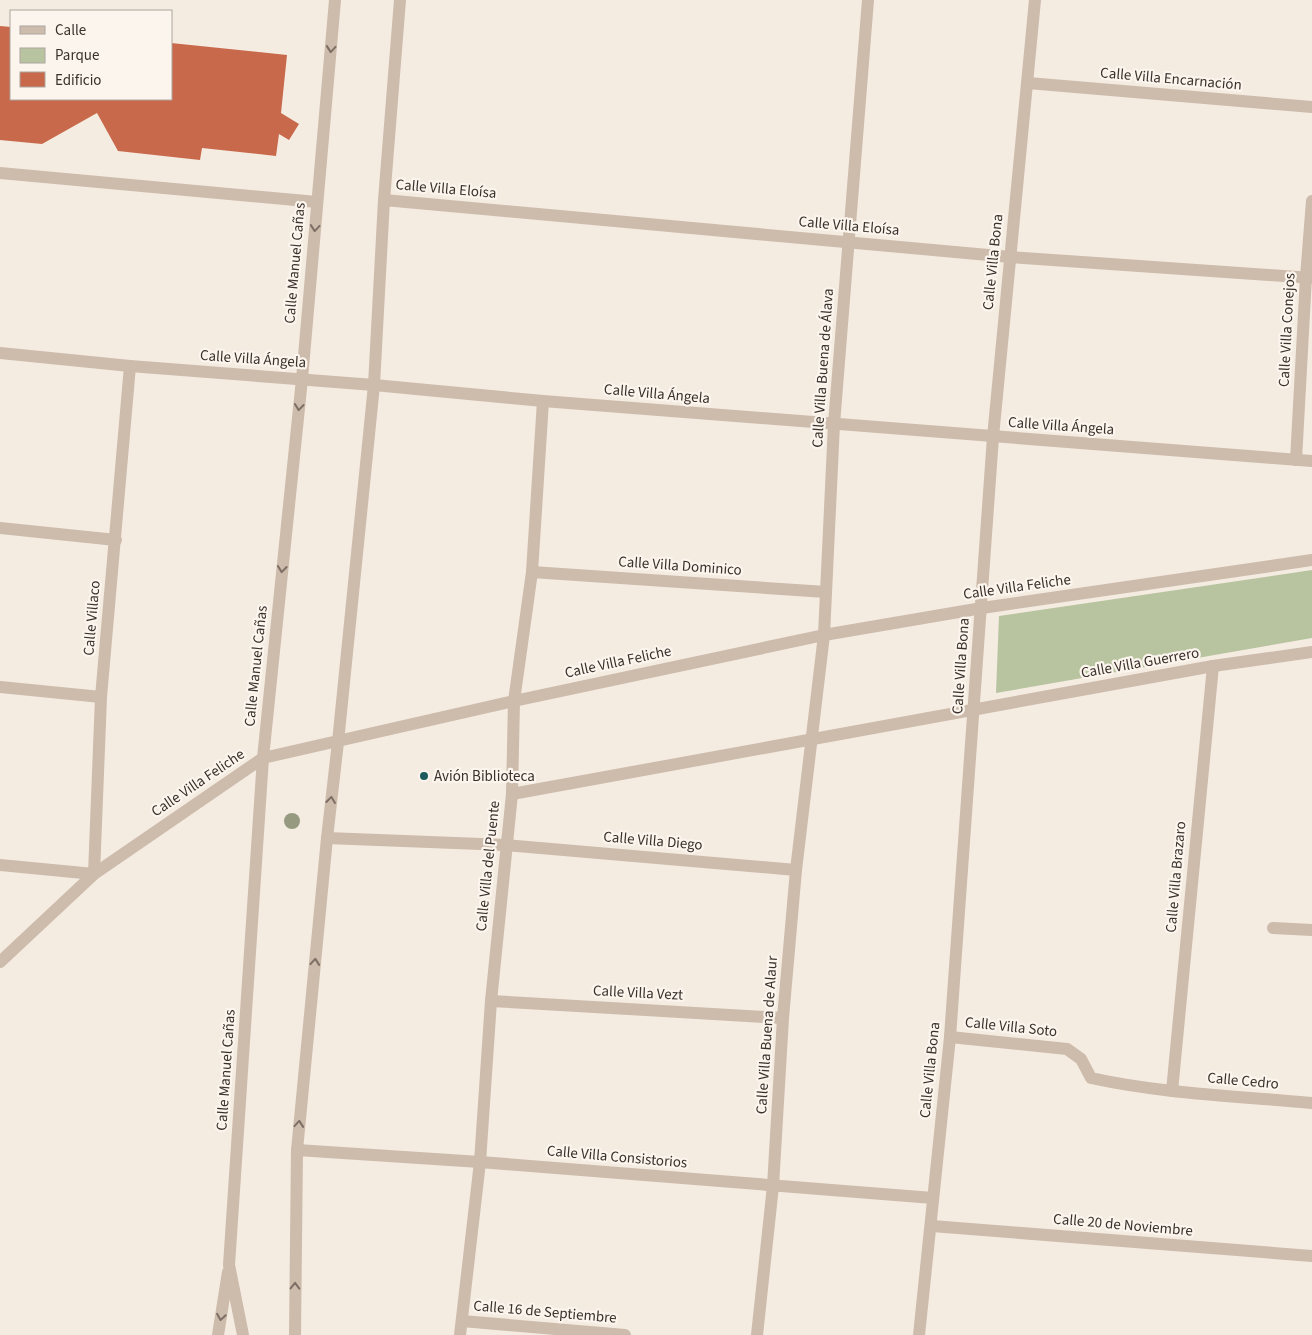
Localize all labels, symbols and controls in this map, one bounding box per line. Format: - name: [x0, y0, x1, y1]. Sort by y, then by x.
- legend: [10, 10, 172, 100]
- text: Calle: [55, 20, 86, 41]
- text: Parque: [55, 45, 99, 66]
- one-way arrow: [325, 45, 336, 53]
- street label: Calle Villa Encarnación: [1099, 62, 1243, 96]
- text: Edificio: [55, 70, 102, 91]
- street label: Calle Villa Eloísa: [395, 174, 497, 204]
- street label: Calle Manuel Cañas: [279, 202, 311, 324]
- street label: Calle Villa Eloísa: [798, 211, 900, 241]
- street label: Calle Villa Bona: [978, 213, 1008, 311]
- one-way arrow: [310, 224, 321, 232]
- street label: Calle Villa Conejos: [1274, 272, 1300, 388]
- street label: Calle Villa Buena de Álava: [807, 288, 839, 448]
- street label: Calle Villa Ángela: [199, 345, 307, 373]
- street label: Calle Villa Ángela: [603, 379, 711, 409]
- one-way arrow: [294, 403, 305, 411]
- street label: Calle Villa Ángela: [1007, 412, 1115, 440]
- street label: Calle Villa Dominico: [617, 551, 743, 581]
- one-way arrow: [277, 565, 288, 573]
- street label: Calle Villa Feliche: [962, 569, 1072, 605]
- street label: Calle Villaco: [78, 579, 106, 657]
- street label: Calle Manuel Cañas: [239, 604, 273, 728]
- street label: Calle Villa Bona: [947, 617, 975, 715]
- street label: Calle Villa Feliche: [563, 640, 673, 684]
- street label: Calle Villa Guerrero: [1079, 642, 1201, 684]
- street label: Calle Villa Feliche: [147, 744, 249, 822]
- place label: Avión Biblioteca: [434, 766, 535, 787]
- marker: Avión Biblioteca: [418, 770, 430, 782]
- one-way arrow: [325, 796, 336, 804]
- street label: Calle Villa del Puente: [471, 800, 505, 932]
- street label: Calle Villa Brazaro: [1161, 820, 1191, 934]
- street label: Calle Villa Diego: [603, 826, 703, 856]
- street label: Calle Villa Buena de Alaur: [751, 954, 783, 1115]
- one-way arrow: [309, 958, 320, 966]
- street label: Calle Villa Vezt: [592, 980, 684, 1006]
- street label: Calle Manuel Cañas: [211, 1009, 241, 1131]
- street label: Calle Villa Soto: [964, 1012, 1058, 1042]
- street label: Calle Villa Bona: [915, 1021, 945, 1119]
- street label: Calle Cedro: [1206, 1067, 1280, 1095]
- one-way arrow: [293, 1120, 304, 1128]
- street label: Calle Villa Consistorios: [546, 1140, 688, 1174]
- street label: Calle 20 de Noviembre: [1052, 1208, 1194, 1242]
- one-way arrow: [290, 1282, 300, 1290]
- street label: Calle 16 de Septiembre: [472, 1295, 618, 1329]
- one-way arrow: [216, 1313, 226, 1321]

